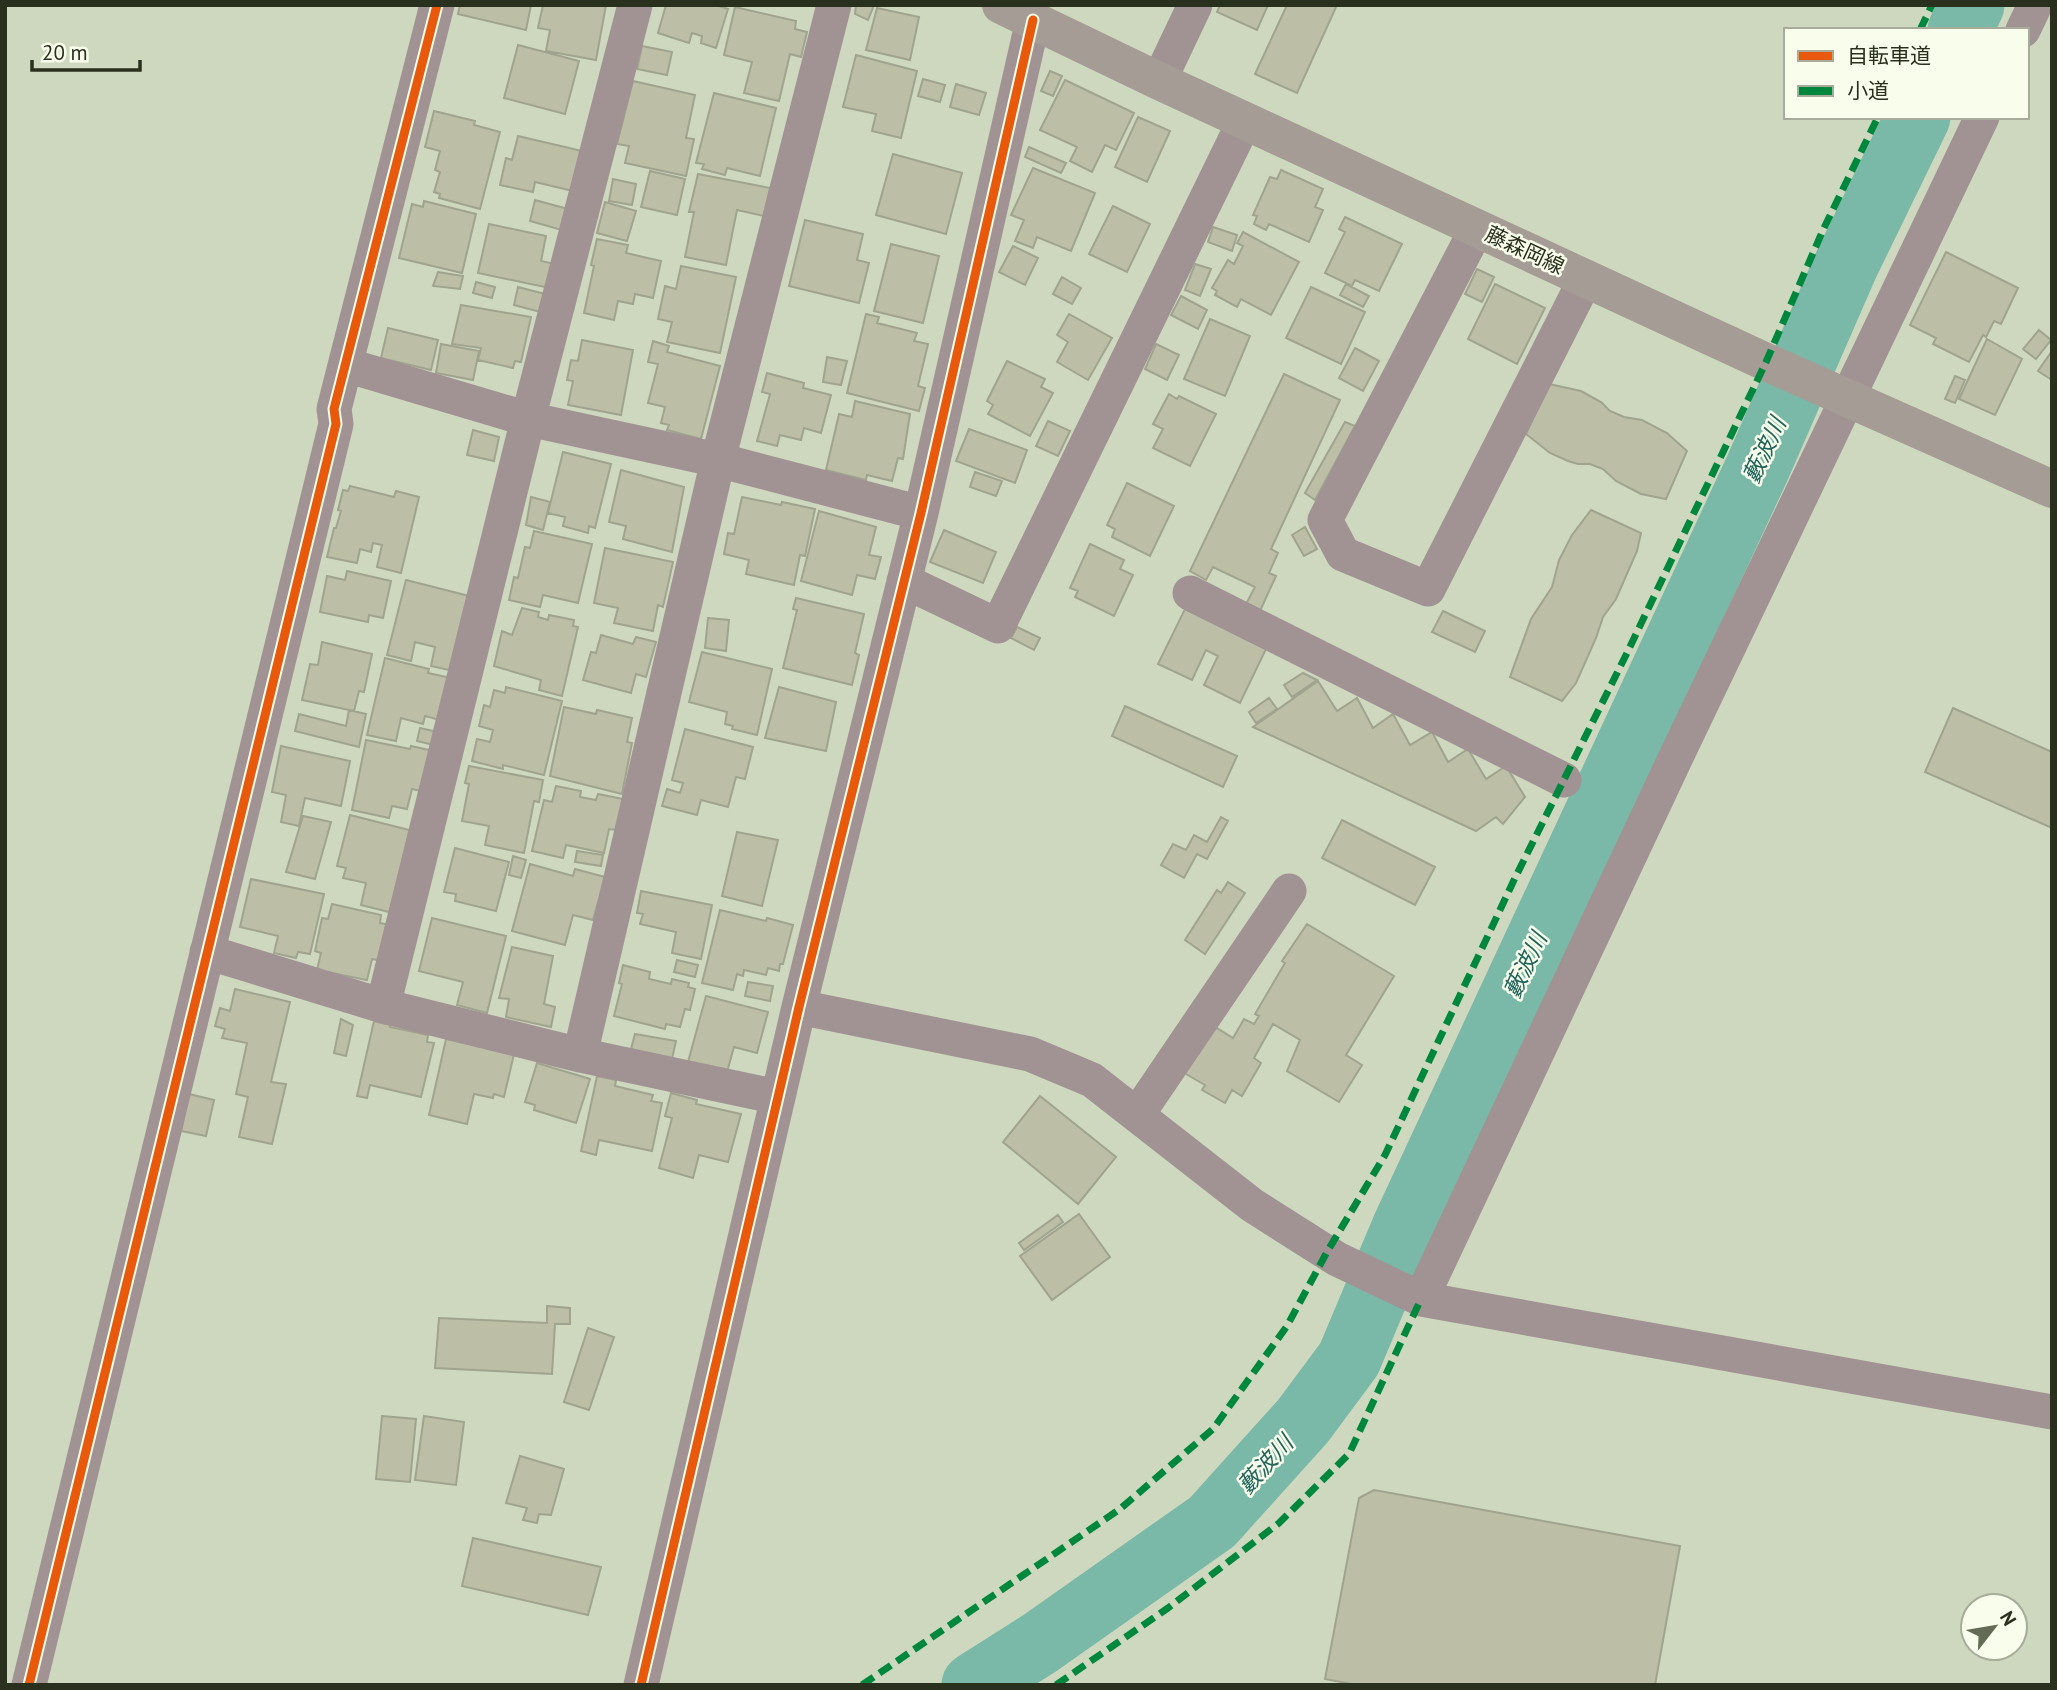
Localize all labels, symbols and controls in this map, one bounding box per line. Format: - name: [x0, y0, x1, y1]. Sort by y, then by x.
- scale bar: [32, 28, 140, 72]
- legend: [1784, 28, 2029, 119]
- text: 20 m: [42, 39, 88, 66]
- text: 自転車道: [1847, 42, 1931, 69]
- text: 小道: [1847, 77, 1889, 104]
- street label: 藤森岡線: [1481, 220, 1569, 280]
- water label: 藪波川: [1736, 410, 1793, 487]
- water label: 藪波川: [1497, 925, 1554, 1002]
- water label: 藪波川: [1231, 1426, 1301, 1499]
- north arrow: [1959, 1592, 2029, 1662]
- text: N: [1995, 1607, 2022, 1630]

